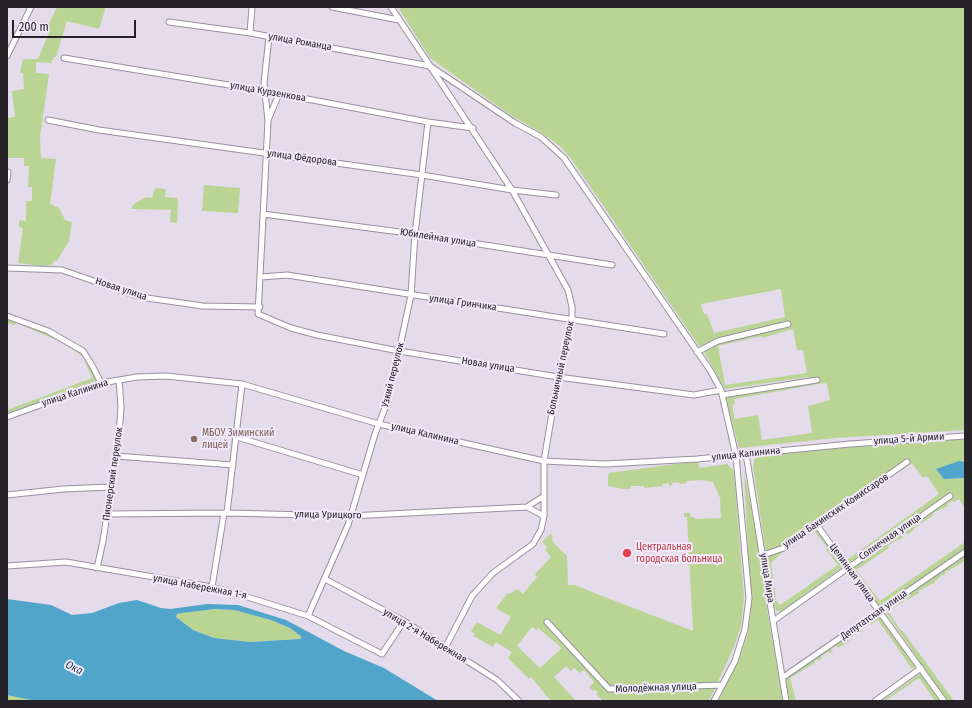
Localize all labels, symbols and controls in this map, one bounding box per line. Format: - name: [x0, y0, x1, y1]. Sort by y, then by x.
- scale bar: [14, 12, 138, 38]
- text: 200 m: [19, 20, 49, 34]
- street label: улица Романца: [267, 31, 333, 53]
- street label: улица Курзенкова: [229, 79, 307, 105]
- street label: улица Фёдорова: [266, 147, 338, 169]
- street label: Юбилейная улица: [399, 226, 477, 250]
- street label: Новая улица: [94, 275, 148, 303]
- street label: улица Гринчика: [429, 292, 497, 314]
- street label: Больничный переулок: [545, 320, 577, 416]
- street label: Узкий переулок: [379, 341, 407, 409]
- street label: Новая улица: [461, 355, 515, 375]
- street label: улица Калинина: [40, 377, 110, 409]
- street label: улица Калинина: [390, 420, 460, 448]
- street label: Пионерский переулок: [101, 427, 125, 521]
- place label: МБОУ Зиминский лицей: [202, 427, 274, 450]
- street label: улица 5-й Армии: [873, 431, 945, 447]
- marker: МБОУ Зиминский лицей: [189, 434, 199, 444]
- street label: улица Калинина: [711, 444, 781, 464]
- street label: улица Бакинских Комиссаров: [781, 471, 891, 551]
- street label: улица Урицкого: [294, 508, 362, 522]
- street label: Солнечная улица: [857, 511, 923, 563]
- place label: Центральная городская больница: [636, 541, 722, 564]
- street label: Целинная улица: [827, 541, 877, 605]
- marker: Центральная городская больница: [621, 547, 633, 559]
- street label: улица Мира: [757, 552, 777, 604]
- street label: улица Набережная 1-я: [152, 572, 248, 602]
- street label: Депутатская улица: [838, 588, 910, 642]
- street label: улица 2-я Набережная: [381, 606, 469, 666]
- water label: Ока: [63, 658, 85, 678]
- street label: Молодёжная улица: [615, 681, 697, 695]

